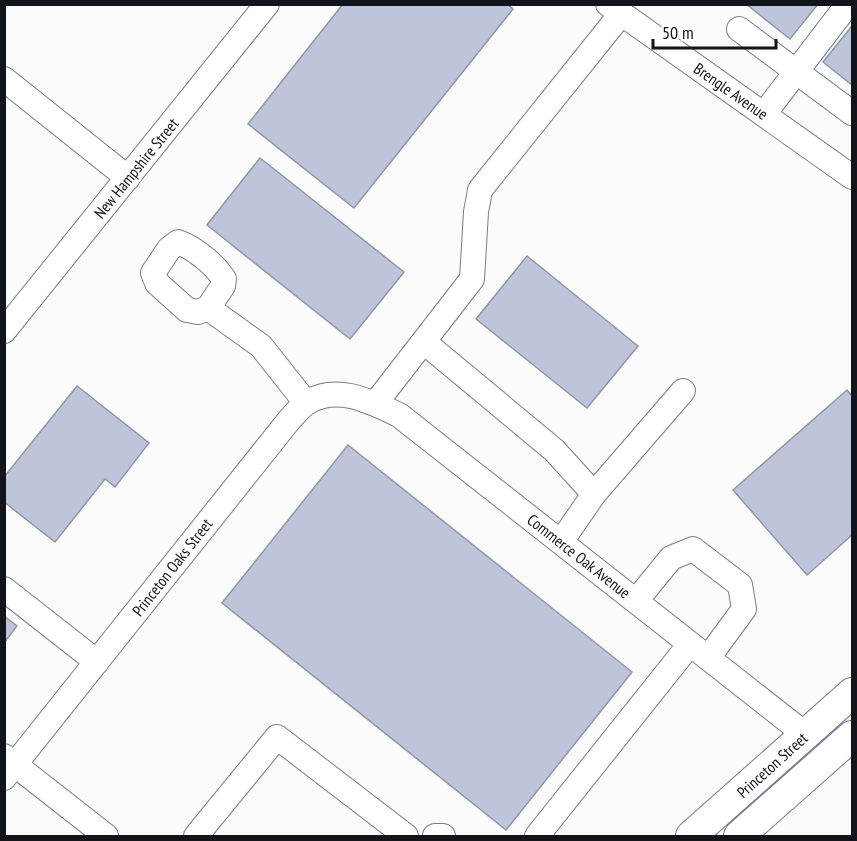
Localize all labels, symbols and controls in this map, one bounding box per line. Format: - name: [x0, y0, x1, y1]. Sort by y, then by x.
- scale bar: [653, 12, 776, 50]
- text: 50 m: [662, 21, 694, 44]
- street label: Brengle Avenue: [690, 58, 772, 124]
- street label: New Hampshire Street: [89, 113, 183, 222]
- street label: Commerce Oak Avenue: [523, 509, 635, 603]
- street label: Princeton Oaks Street: [128, 514, 217, 620]
- street label: Princeton Street: [732, 728, 812, 802]

